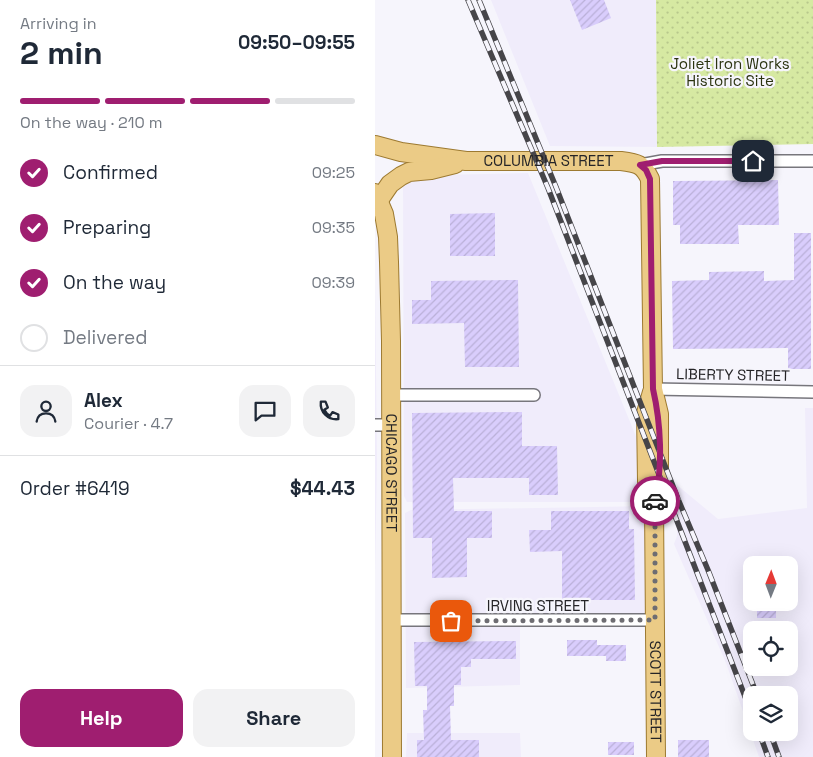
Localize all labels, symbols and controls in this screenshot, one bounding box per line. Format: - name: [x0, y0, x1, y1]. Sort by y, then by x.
- text: Arriving in: [20, 13, 97, 34]
- text: 09:50–09:55: [238, 30, 355, 55]
- text: 2 min: [20, 33, 103, 73]
- park label: Joliet Iron Works Historic Site: [670, 54, 790, 90]
- text: On the way · 210 m: [20, 112, 163, 133]
- pin: [732, 140, 774, 182]
- icon: home: [739, 147, 767, 175]
- street label: COLUMBIA STREET: [483, 151, 614, 170]
- icon: check: [20, 159, 48, 187]
- text: Confirmed: [63, 160, 158, 185]
- text: 09:25: [312, 162, 355, 183]
- icon: check: [20, 214, 48, 242]
- text: Preparing: [63, 215, 151, 240]
- text: 09:35: [312, 217, 355, 238]
- icon: check: [20, 269, 48, 297]
- text: On the way: [63, 270, 166, 295]
- text: 09:39: [311, 272, 355, 293]
- text: Delivered: [63, 325, 148, 350]
- street label: LIBERTY STREET: [676, 364, 790, 385]
- button: person: [20, 385, 72, 437]
- button: chat: [239, 385, 291, 437]
- button: phone: [303, 385, 355, 437]
- text: Alex: [84, 388, 123, 413]
- text: Courier · 4.7: [84, 413, 173, 434]
- street label: CHICAGO STREET: [382, 413, 401, 532]
- text: Order #6419: [20, 476, 130, 501]
- text: $44.43: [290, 476, 355, 501]
- courier: [630, 476, 680, 526]
- icon: car: [641, 487, 669, 515]
- north arrow: [743, 556, 797, 611]
- map controls: [743, 556, 798, 741]
- street label: IRVING STREET: [487, 596, 589, 615]
- pin: [430, 600, 472, 642]
- icon: bag: [437, 607, 465, 635]
- button: locate: [743, 621, 798, 676]
- street label: SCOTT STREET: [646, 640, 666, 743]
- button: layers: [743, 686, 798, 741]
- button: Help: [20, 689, 183, 747]
- button: Share: [193, 689, 355, 747]

